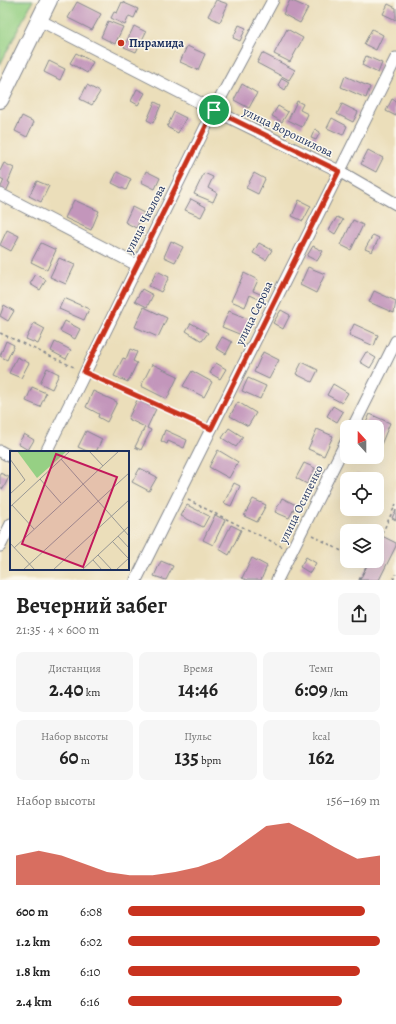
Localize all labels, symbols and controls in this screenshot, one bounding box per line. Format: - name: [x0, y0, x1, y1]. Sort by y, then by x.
- place label: Пирамида: [129, 35, 184, 51]
- marker: Пирамида: [116, 38, 126, 48]
- pin: [197, 93, 231, 127]
- icon: arrive: [203, 99, 225, 121]
- street label: улица Ворошилова: [239, 103, 336, 161]
- street label: улица Чкалова: [120, 182, 169, 257]
- street label: улица Серова: [231, 278, 277, 349]
- north arrow: [340, 420, 384, 464]
- map controls: [340, 420, 384, 568]
- inset map: [10, 451, 129, 570]
- street label: улица Осипенко: [275, 462, 327, 547]
- button: locate: [340, 472, 384, 516]
- button: layers: [340, 524, 384, 568]
- text: Вечерний забег: [16, 591, 167, 621]
- button: share: [338, 593, 380, 635]
- text: 21:35 · 4 × 600 m: [16, 621, 99, 638]
- text: Дистанция: [48, 661, 101, 676]
- text: Время: [183, 661, 213, 676]
- text: Темп: [309, 661, 333, 676]
- text: 2.40: [49, 676, 84, 703]
- text: 14:46: [178, 676, 218, 703]
- text: 6:09: [294, 676, 328, 703]
- text: km: [84, 685, 100, 700]
- text: /km: [328, 685, 348, 700]
- text: Набор высоты: [41, 729, 108, 744]
- text: Пульс: [184, 729, 212, 744]
- text: kcal: [313, 729, 330, 744]
- text: 60: [59, 744, 79, 771]
- text: 135: [174, 744, 199, 771]
- text: 162: [308, 744, 334, 771]
- text: m: [79, 753, 90, 768]
- text: bpm: [199, 753, 222, 768]
- text: Набор высоты: [16, 792, 96, 809]
- text: 156–169 m: [326, 792, 380, 809]
- text: 600 m: [16, 903, 48, 920]
- text: 6:08: [80, 903, 102, 920]
- text: 1.2 km: [16, 933, 50, 950]
- text: 6:02: [80, 933, 102, 950]
- text: 1.8 km: [16, 963, 50, 980]
- text: 6:10: [80, 963, 100, 980]
- text: 2.4 km: [16, 993, 52, 1010]
- text: 6:16: [80, 993, 100, 1010]

